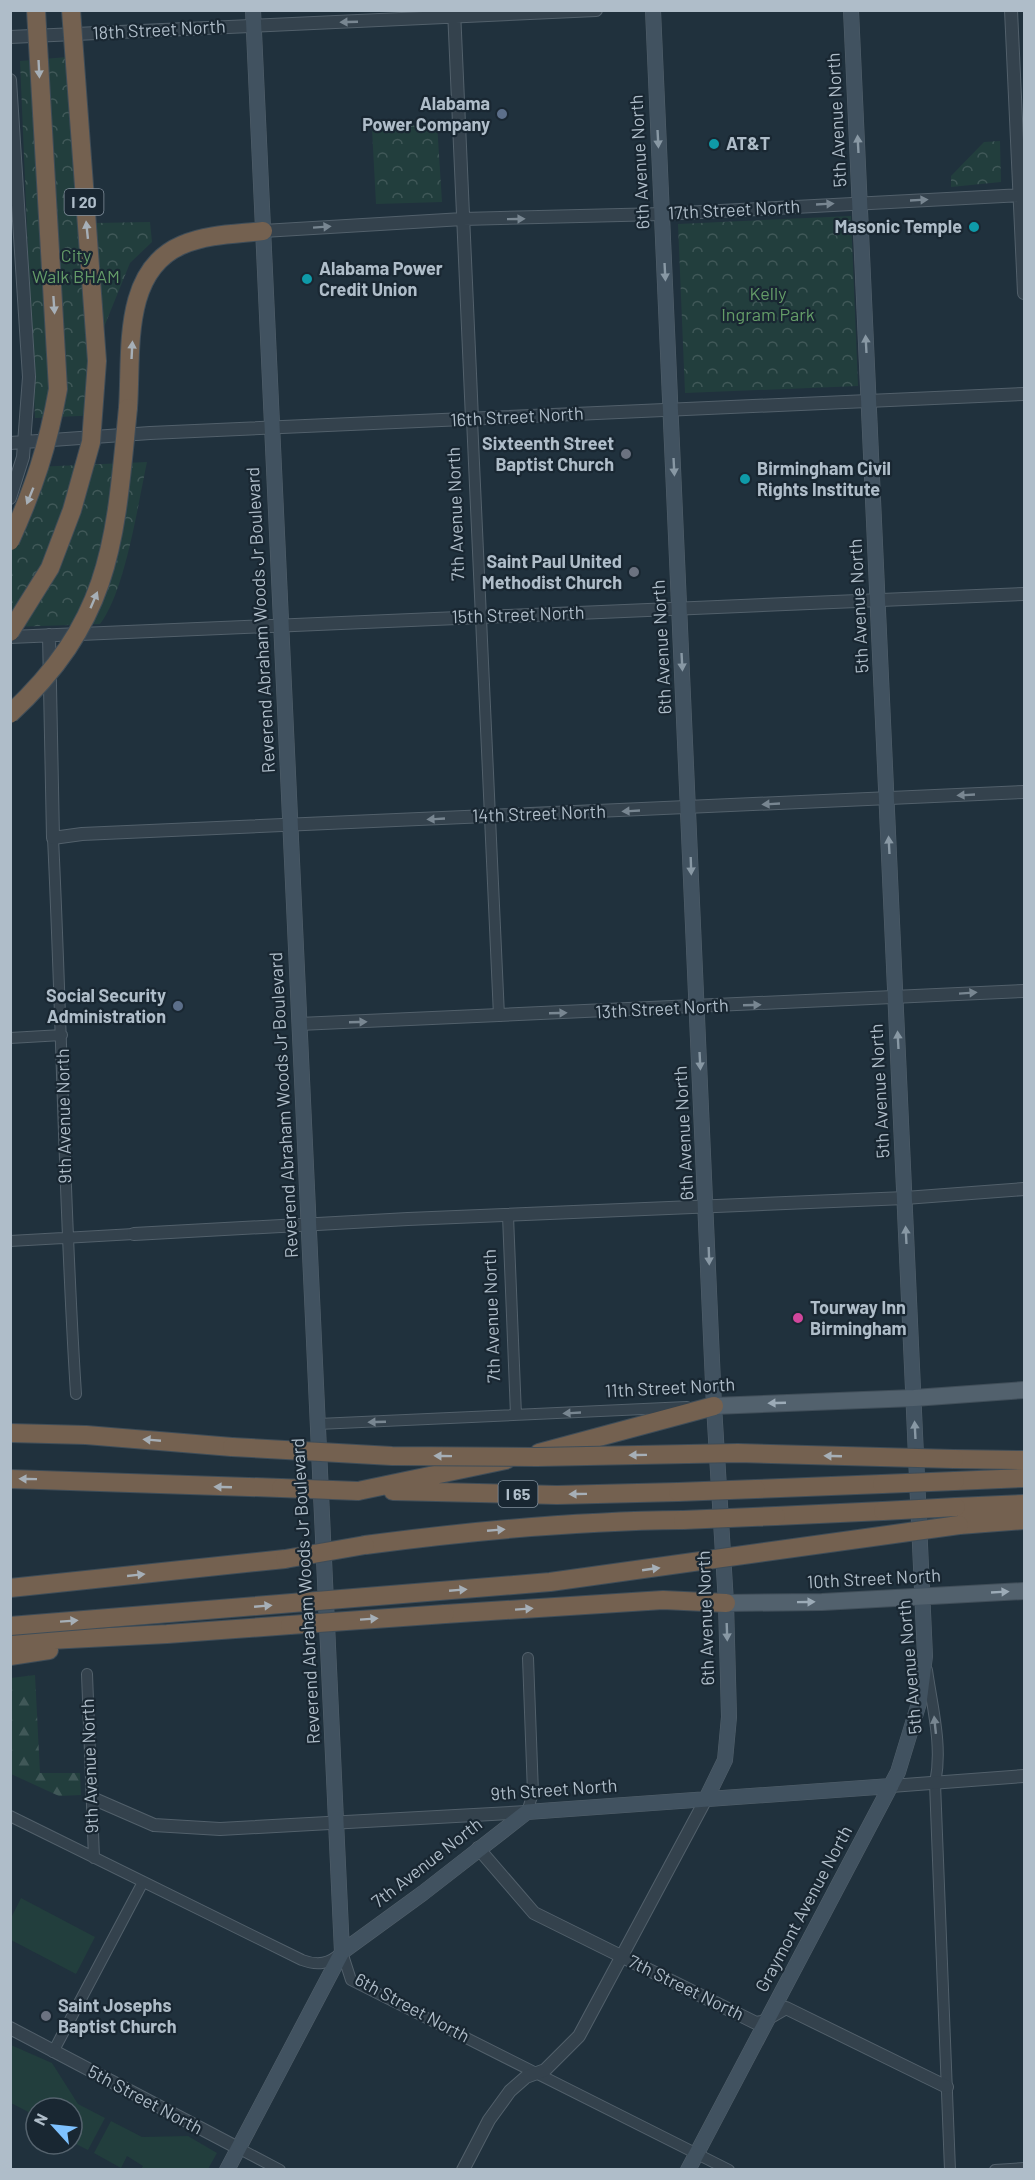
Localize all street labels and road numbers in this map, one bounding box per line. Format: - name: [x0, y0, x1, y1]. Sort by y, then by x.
- street label: 18th Street North: [92, 15, 226, 43]
- street label: 5th Avenue North: [821, 52, 851, 188]
- street label: 6th Avenue North: [624, 94, 654, 230]
- road number: I 20: [64, 189, 104, 215]
- street label: 17th Street North: [667, 195, 801, 223]
- street label: 16th Street North: [450, 402, 584, 430]
- street label: 7th Avenue North: [442, 447, 468, 581]
- street label: Reverend Abraham Woods Jr Boulevard: [241, 467, 279, 774]
- street label: 5th Avenue North: [843, 538, 873, 674]
- street label: 6th Avenue North: [646, 579, 676, 715]
- street label: 15th Street North: [451, 601, 585, 627]
- street label: 14th Street North: [472, 800, 606, 826]
- street label: Reverend Abraham Woods Jr Boulevard: [264, 952, 302, 1259]
- street label: 13th Street North: [595, 994, 729, 1022]
- street label: 5th Avenue North: [864, 1023, 894, 1159]
- street label: 9th Avenue North: [51, 1048, 75, 1184]
- street label: 6th Avenue North: [668, 1065, 698, 1201]
- street label: 7th Avenue North: [478, 1249, 504, 1383]
- street label: 11th Street North: [604, 1373, 736, 1401]
- street label: Reverend Abraham Woods Jr Boulevard: [286, 1438, 324, 1745]
- road number: I 65: [498, 1481, 538, 1507]
- street label: 6th Avenue North: [692, 1550, 718, 1686]
- street label: 10th Street North: [806, 1564, 941, 1592]
- street label: 5th Avenue North: [892, 1599, 926, 1735]
- street label: 9th Avenue North: [76, 1698, 102, 1834]
- street label: 9th Street North: [490, 1774, 618, 1804]
- street label: 7th Avenue North: [367, 1812, 486, 1912]
- street label: Graymont Avenue North: [750, 1822, 856, 1995]
- street label: 7th Street North: [625, 1950, 748, 2025]
- street label: 6th Street North: [351, 1968, 474, 2047]
- street label: 5th Street North: [84, 2060, 207, 2139]

